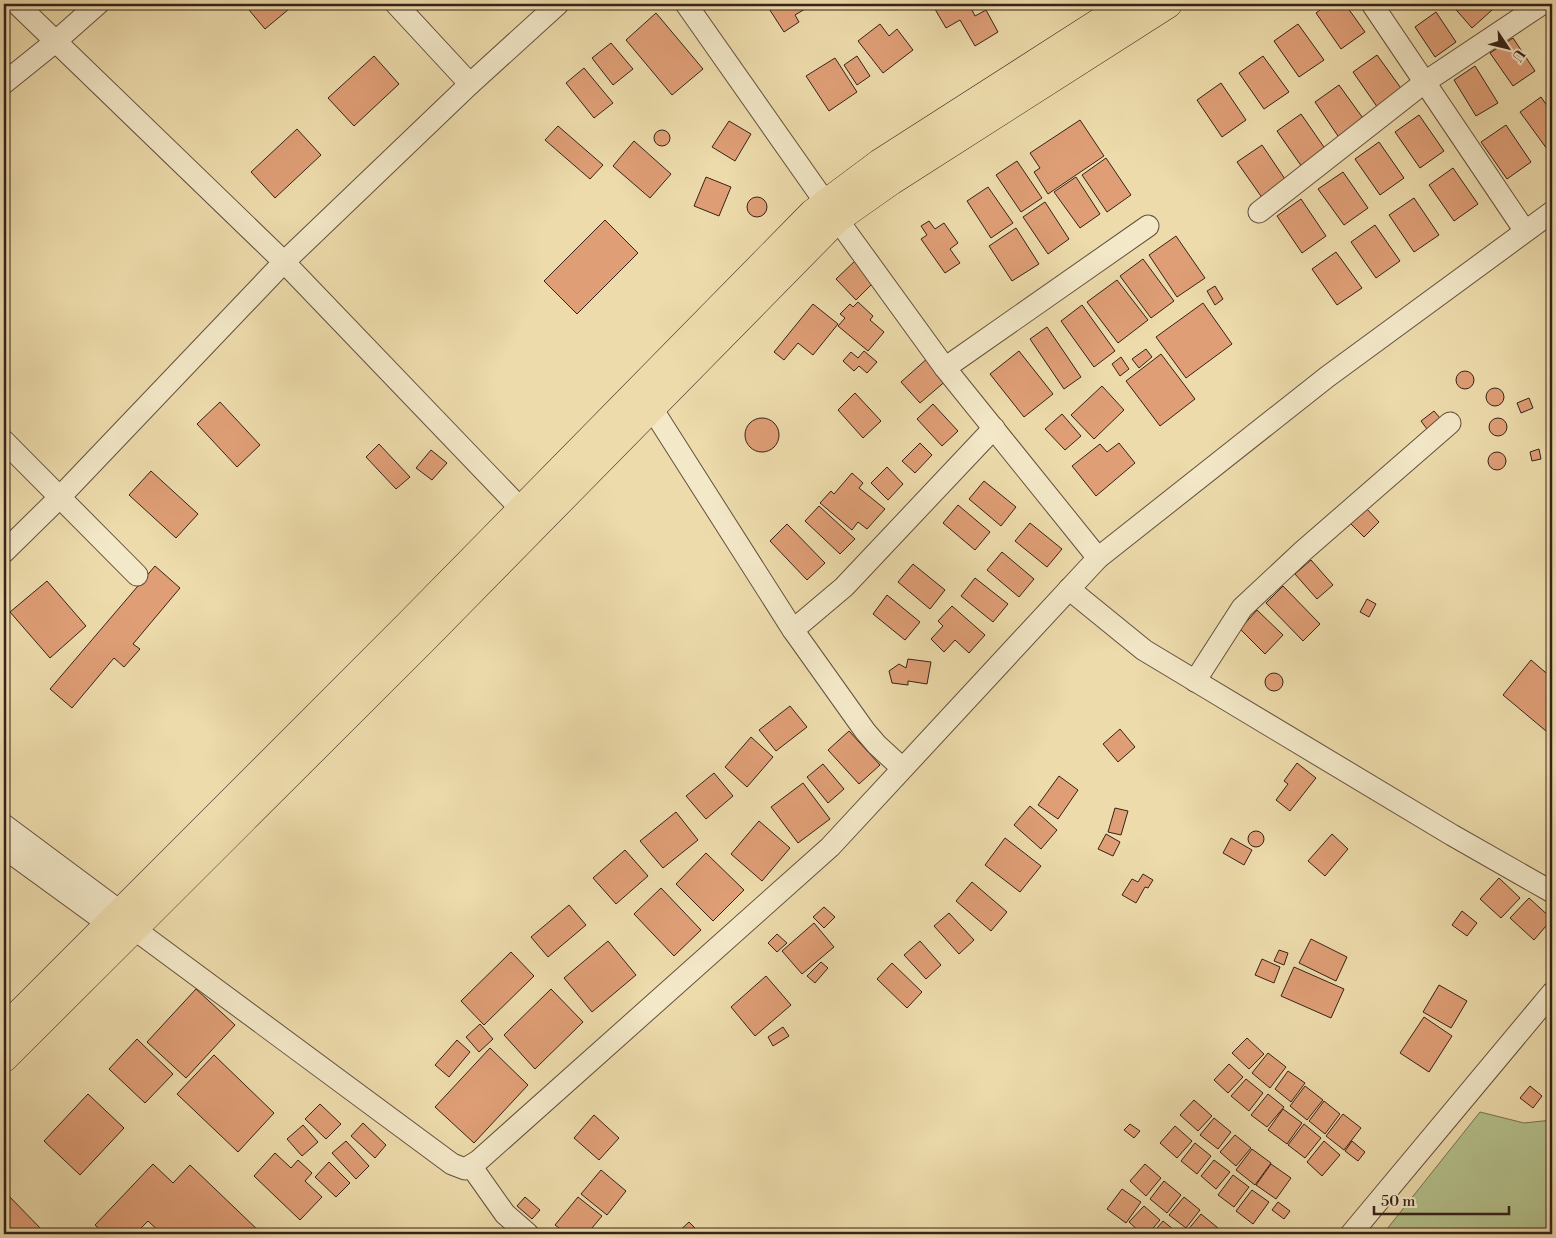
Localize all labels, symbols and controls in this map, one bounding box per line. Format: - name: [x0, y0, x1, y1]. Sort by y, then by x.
- north arrow: [1484, 22, 1534, 72]
- text: U: [1507, 45, 1528, 65]
- scale bar: [1374, 1183, 1508, 1215]
- text: 50 m: [1381, 1192, 1415, 1211]

